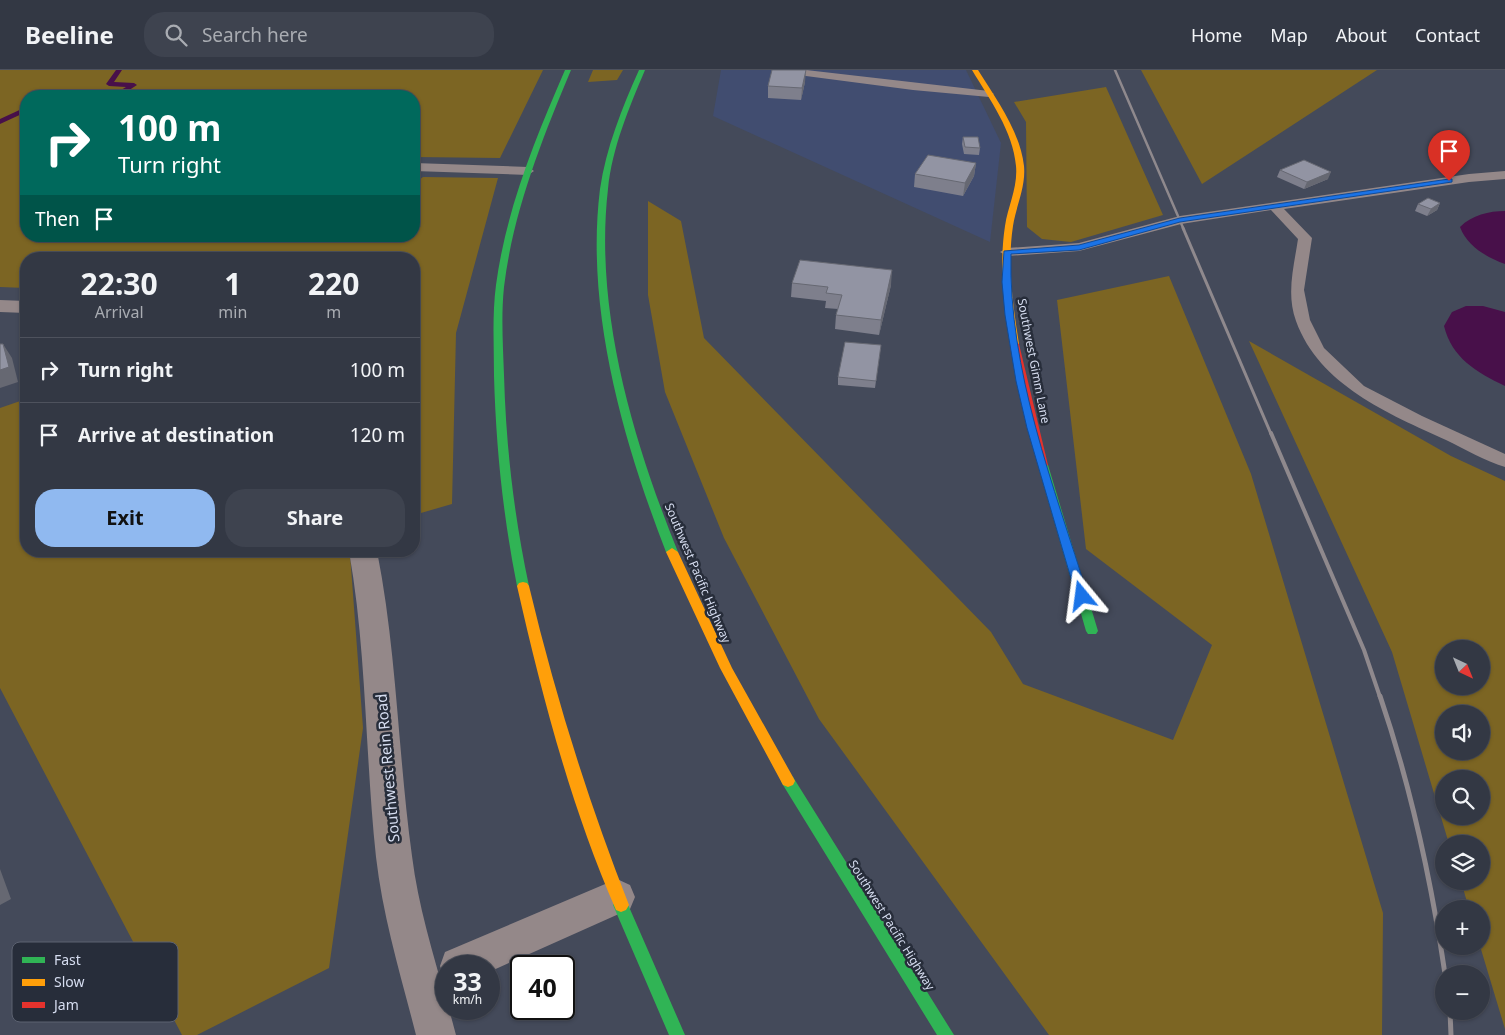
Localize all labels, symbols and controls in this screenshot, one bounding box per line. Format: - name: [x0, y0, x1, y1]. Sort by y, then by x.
- search box: [144, 12, 494, 57]
- text: Beeline: [25, 18, 114, 51]
- icon: search: [162, 21, 190, 49]
- text: Search here: [202, 22, 308, 48]
- text: Home: [1191, 23, 1242, 47]
- text: Map: [1270, 23, 1308, 47]
- text: About: [1336, 23, 1387, 47]
- text: Contact: [1415, 23, 1480, 47]
- text: 100 m: [118, 104, 221, 151]
- icon: right: [35, 110, 100, 175]
- pin: [1428, 130, 1470, 181]
- icon: arrive: [1435, 137, 1463, 165]
- text: Turn right: [118, 149, 221, 179]
- icon: arrive: [90, 205, 118, 233]
- text: Then: [35, 206, 80, 232]
- text: 22:30: [81, 263, 158, 304]
- text: 1: [224, 263, 241, 304]
- text: 220: [308, 263, 359, 304]
- street label: Southwest Gimm Lane: [1014, 297, 1055, 425]
- text: Arrival: [95, 301, 144, 323]
- text: min: [218, 301, 247, 323]
- text: m: [326, 301, 341, 323]
- icon: right: [35, 356, 63, 384]
- text: Turn right: [78, 357, 173, 383]
- text: 100 m: [350, 357, 405, 383]
- icon: arrive: [35, 421, 63, 449]
- text: Arrive at destination: [78, 422, 274, 448]
- text: 120 m: [350, 422, 405, 448]
- button: Exit: [35, 489, 215, 547]
- button: Share: [225, 489, 405, 547]
- street label: Southwest Pacific Highway: [661, 500, 736, 646]
- position arrow: [1055, 569, 1107, 621]
- north arrow: [1435, 640, 1490, 695]
- map controls: [1435, 640, 1490, 1020]
- street label: Southwest Rein Road: [371, 693, 403, 843]
- button: sound: [1435, 705, 1490, 760]
- button: search: [1435, 770, 1490, 825]
- button: layers: [1435, 835, 1490, 890]
- street label: Southwest Pacific Highway: [845, 857, 940, 994]
- button: +: [1435, 900, 1490, 955]
- legend: [12, 942, 178, 1022]
- text: Fast: [54, 950, 81, 969]
- speed limit sign: 40: [510, 955, 575, 1020]
- text: 33: [453, 964, 482, 998]
- button: −: [1435, 965, 1490, 1020]
- text: Slow: [54, 972, 85, 991]
- text: km/h: [453, 991, 482, 1008]
- text: Jam: [52, 995, 79, 1014]

